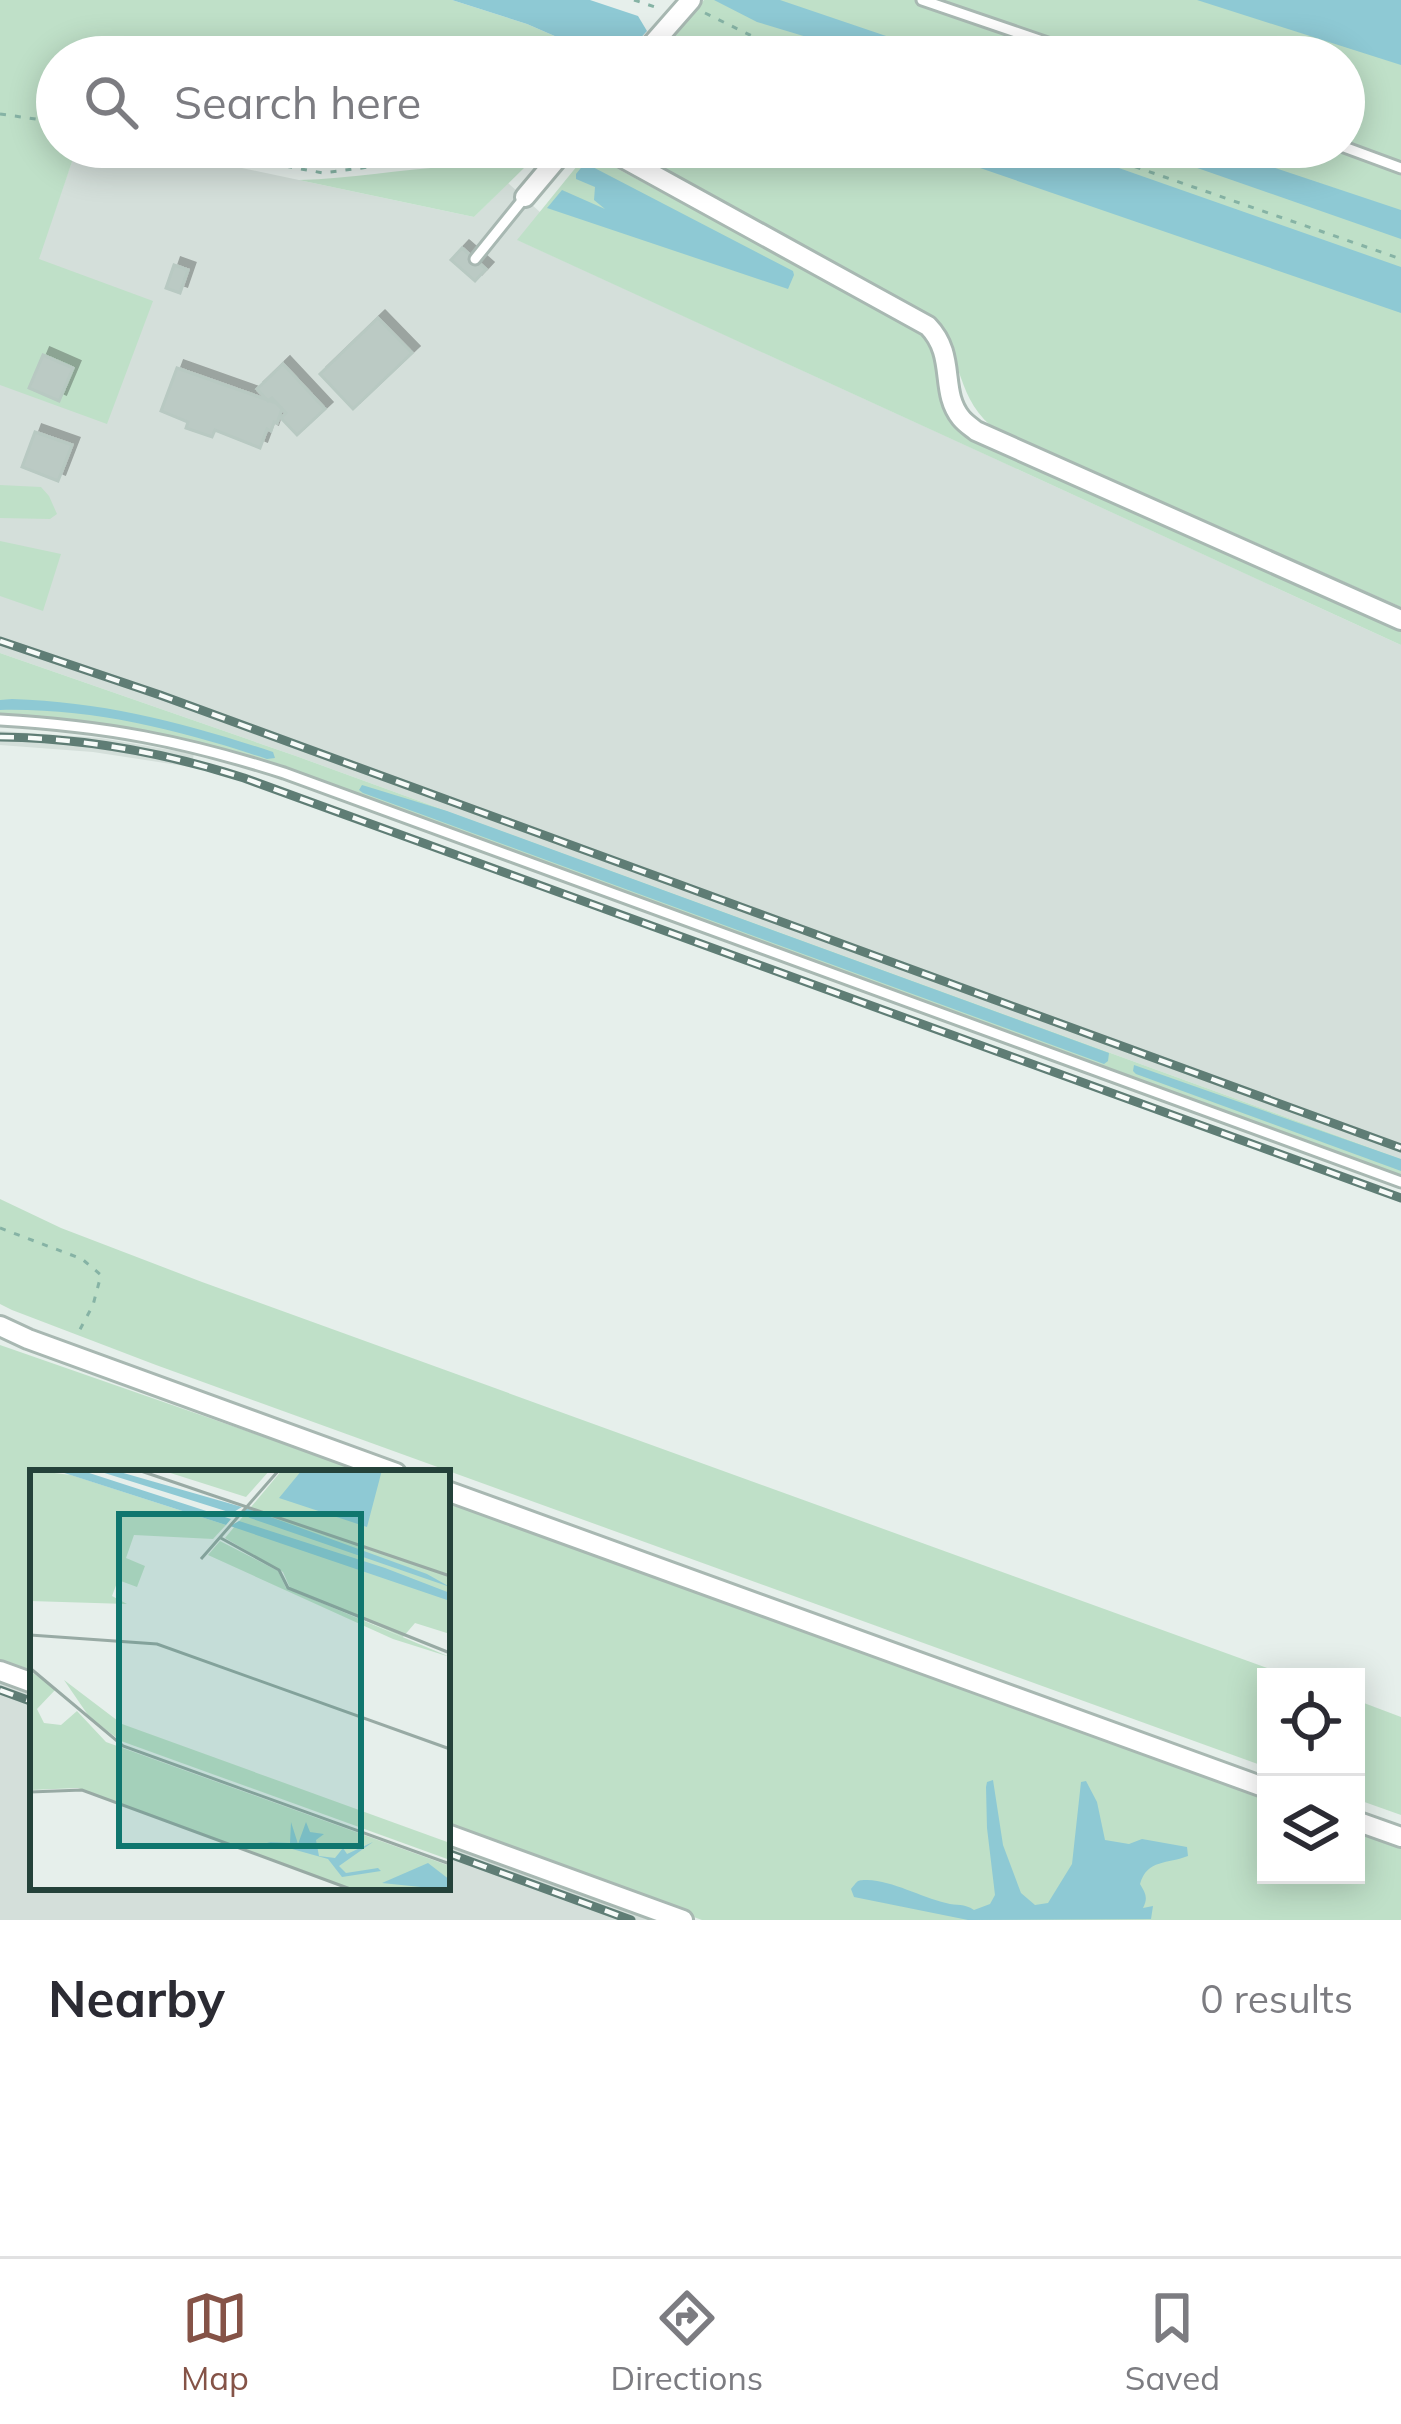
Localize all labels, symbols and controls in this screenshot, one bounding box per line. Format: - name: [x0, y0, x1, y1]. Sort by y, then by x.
- search box: [36, 36, 1365, 168]
- icon: search: [78, 69, 144, 135]
- text: Search here: [174, 74, 421, 130]
- inset map: [30, 1470, 450, 1890]
- map controls: [1257, 1668, 1365, 1884]
- button: locate: [1257, 1668, 1365, 1776]
- button: layers: [1257, 1776, 1365, 1884]
- text: Nearby: [48, 1966, 225, 2030]
- text: 0 results: [1200, 1974, 1353, 2023]
- tab: Map: [181, 2285, 249, 2398]
- tab: Directions: [611, 2285, 763, 2398]
- tab: Saved: [1125, 2285, 1220, 2398]

